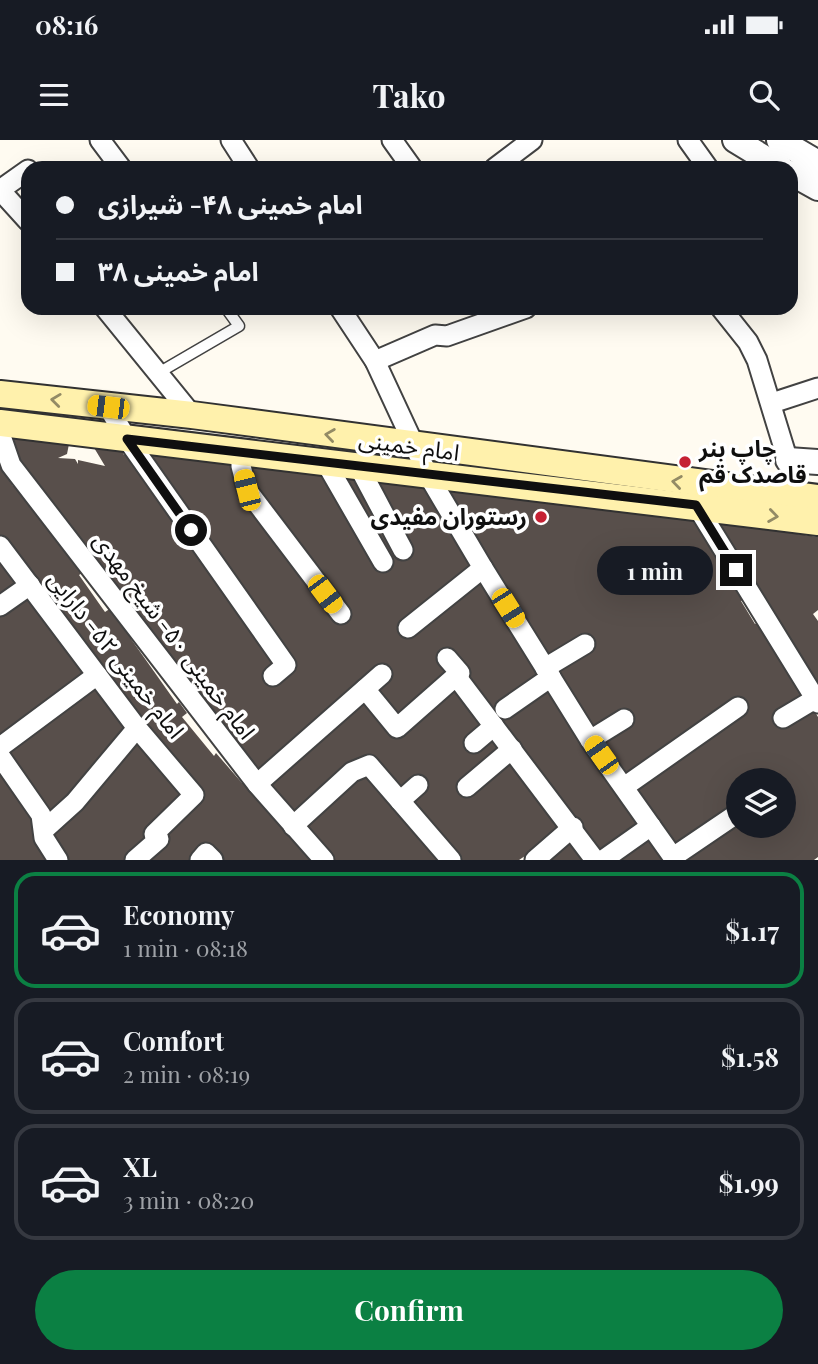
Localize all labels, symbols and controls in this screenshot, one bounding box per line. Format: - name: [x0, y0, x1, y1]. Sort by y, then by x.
- text: 08:16: [35, 7, 98, 42]
- text: Tako: [372, 73, 446, 116]
- icon: menu: [35, 76, 73, 114]
- icon: search: [745, 76, 783, 114]
- text: امام خمینی ۴۸- شیرازی: [98, 186, 363, 221]
- text: امام خمینی ۳۸: [98, 253, 259, 288]
- one-way arrow: [50, 393, 62, 408]
- car: [86, 394, 131, 420]
- street label: امام خمینی: [356, 422, 462, 471]
- one-way arrow: [325, 428, 336, 443]
- place label: چاپ بنر قاصدک قم: [698, 432, 807, 492]
- marker: چاپ بنر قاصدک قم: [677, 454, 693, 470]
- car: [232, 467, 263, 513]
- one-way arrow: [671, 474, 683, 489]
- place label: رستوران مفیدی: [370, 500, 527, 531]
- one-way arrow: [767, 508, 779, 523]
- marker: رستوران مفیدی: [533, 509, 549, 525]
- route start: [175, 514, 207, 546]
- street label: امام خمینی ۵۰- شیخ مهدی: [84, 525, 263, 747]
- callout: 1 min: [596, 546, 712, 594]
- route end: [720, 554, 752, 586]
- text: 1 min: [627, 555, 683, 586]
- street label: امام خمینی ۵۲- دارایی: [39, 564, 192, 747]
- car: [304, 571, 347, 617]
- car: [488, 585, 529, 631]
- car: [581, 732, 622, 778]
- map controls: [726, 768, 796, 838]
- button: layers: [726, 768, 796, 838]
- text: Economy: [123, 897, 234, 932]
- icon: car: [39, 899, 102, 962]
- text: $1.17: [725, 913, 779, 948]
- text: 1 min · 08:18: [123, 932, 248, 963]
- text: Comfort: [123, 1023, 224, 1058]
- icon: car: [39, 1025, 102, 1088]
- text: $1.58: [721, 1039, 779, 1074]
- text: 2 min · 08:19: [123, 1058, 250, 1089]
- text: XL: [123, 1149, 157, 1184]
- icon: car: [39, 1151, 102, 1214]
- text: $1.99: [719, 1165, 779, 1200]
- text: 3 min · 08:20: [123, 1184, 254, 1215]
- button: Confirm: [35, 1270, 783, 1350]

